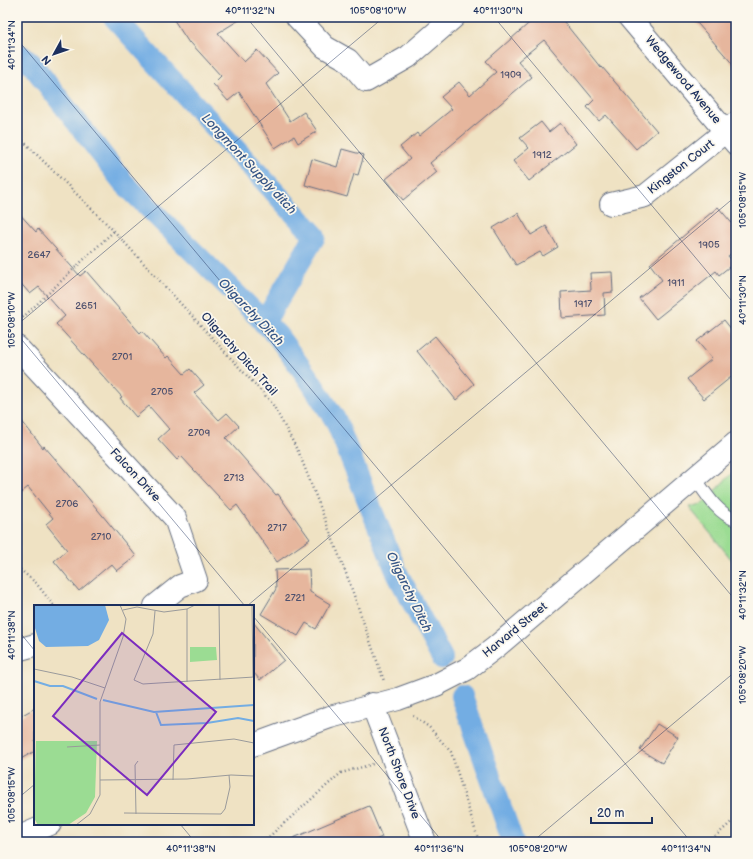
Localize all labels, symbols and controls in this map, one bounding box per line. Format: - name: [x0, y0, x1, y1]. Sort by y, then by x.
- text: 40°11'32"N: [225, 5, 275, 17]
- text: 105°08'10"W: [350, 5, 406, 17]
- text: 40°11'30"N: [473, 5, 523, 17]
- text: 40°11'34"N: [6, 20, 18, 70]
- street label: Wedgewood Avenue: [642, 33, 724, 127]
- north arrow: [34, 34, 74, 74]
- text: N: [39, 53, 54, 67]
- house number: 1909: [500, 69, 522, 81]
- water label: Longmont Supply ditch: [198, 110, 300, 218]
- street label: Kingston Court: [645, 136, 718, 198]
- house number: 1912: [532, 149, 552, 161]
- text: 105°08'15"W: [737, 172, 749, 228]
- house number: 1905: [698, 239, 720, 251]
- house number: 2647: [27, 249, 51, 261]
- water label: Oligarchy Ditch: [215, 275, 287, 349]
- text: 40°11'30"N: [737, 275, 749, 325]
- house number: 1911: [667, 277, 685, 289]
- text: 105°08'10"W: [6, 292, 18, 348]
- house number: 1917: [574, 298, 592, 310]
- house number: 2651: [75, 300, 97, 312]
- street label: Oligarchy Ditch Trail: [198, 309, 280, 399]
- house number: 2701: [112, 351, 132, 363]
- house number: 2705: [151, 386, 173, 398]
- house number: 2709: [188, 427, 210, 439]
- street label: Falcon Drive: [106, 445, 164, 505]
- house number: 2713: [224, 472, 244, 484]
- house number: 2706: [56, 498, 78, 510]
- house number: 2717: [267, 522, 287, 534]
- house number: 2710: [91, 531, 111, 543]
- water label: Oligarchy Ditch: [383, 549, 435, 635]
- text: 40°11'32"N: [737, 570, 749, 620]
- house number: 2721: [285, 592, 305, 604]
- street label: Harvard Street: [479, 599, 551, 661]
- inset map: [34, 605, 254, 825]
- text: 40°11'38"N: [6, 610, 18, 660]
- text: 105°08'20"W: [737, 646, 749, 704]
- street label: North Shore Drive: [375, 725, 423, 821]
- text: 105°08'15"W: [6, 767, 18, 823]
- scale bar: [591, 799, 652, 825]
- text: 20 m: [597, 806, 624, 821]
- text: 40°11'38"N: [166, 843, 216, 855]
- text: 40°11'36"N: [414, 843, 464, 855]
- text: 105°08'20"W: [509, 843, 567, 855]
- text: 40°11'34"N: [661, 843, 711, 855]

